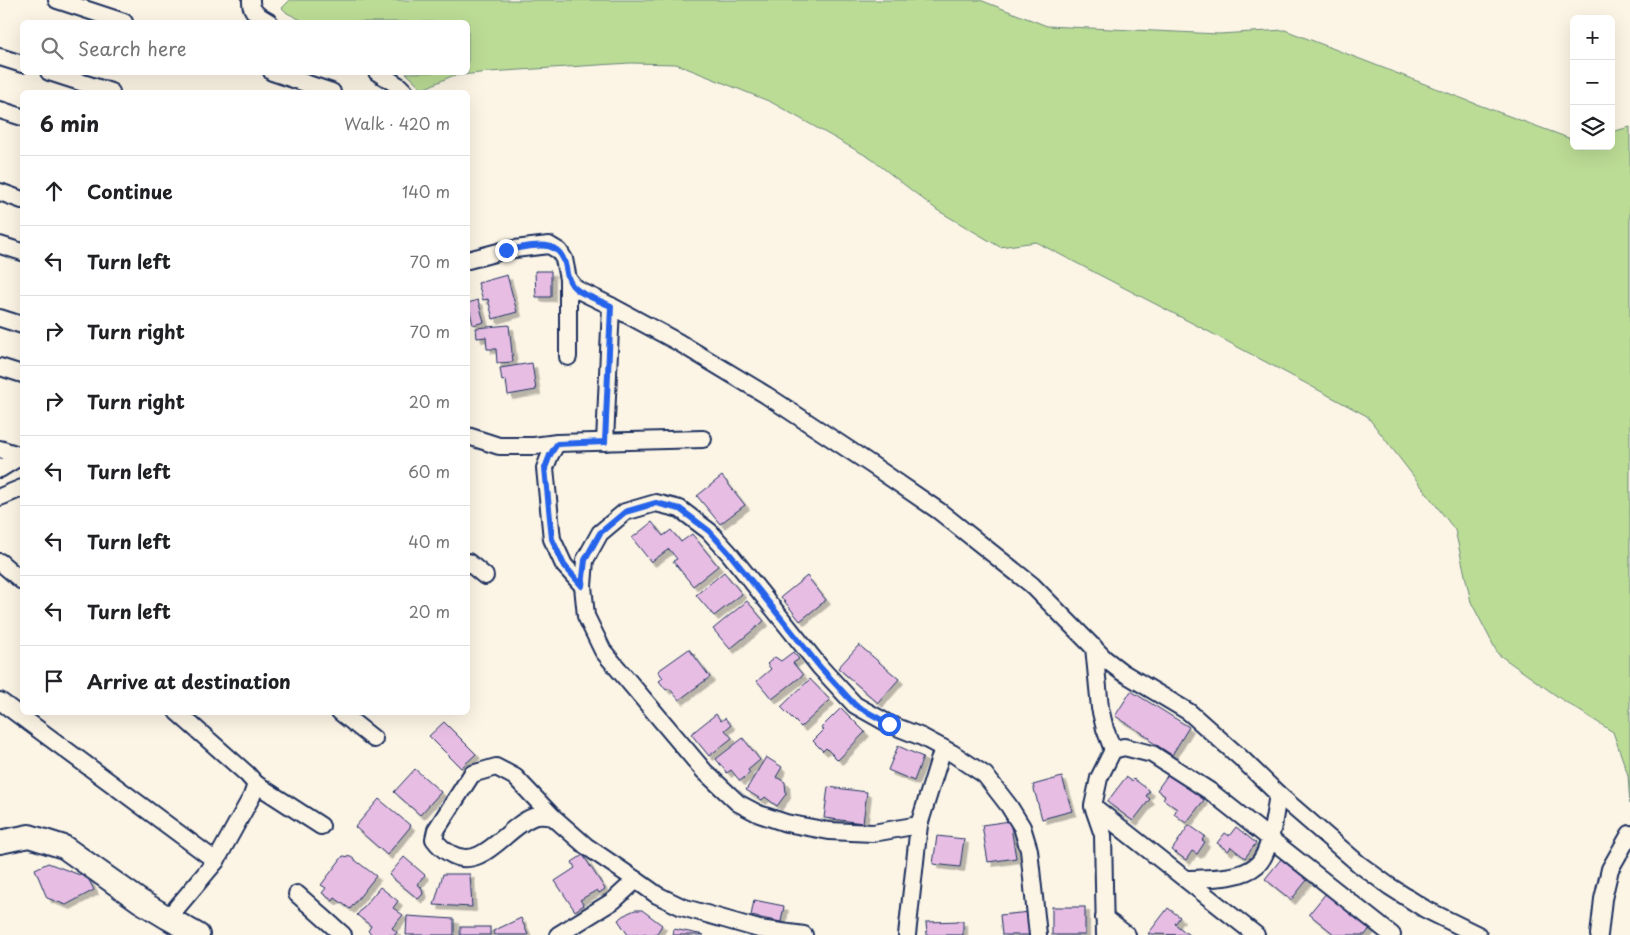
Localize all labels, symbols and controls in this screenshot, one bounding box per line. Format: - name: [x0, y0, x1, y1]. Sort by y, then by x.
- map controls: [1570, 15, 1615, 150]
- button: +: [1570, 15, 1615, 60]
- search box: [20, 20, 470, 75]
- icon: search: [38, 34, 66, 62]
- text: Search here: [78, 34, 187, 62]
- button: −: [1570, 60, 1615, 105]
- button: layers: [1570, 105, 1615, 150]
- text: 6 min: [40, 107, 99, 139]
- text: Walk · 420 m: [344, 111, 450, 135]
- icon: ahead: [40, 177, 68, 205]
- text: Continue: [87, 177, 173, 205]
- text: 140 m: [402, 179, 450, 203]
- route end: [495, 239, 518, 262]
- icon: left: [40, 247, 68, 275]
- text: Turn left: [87, 247, 171, 275]
- text: 70 m: [410, 249, 450, 273]
- icon: right: [40, 317, 68, 345]
- text: Turn right: [87, 317, 185, 345]
- text: 70 m: [410, 319, 450, 343]
- icon: right: [40, 387, 68, 415]
- text: Turn right: [87, 387, 185, 415]
- text: 20 m: [409, 389, 450, 413]
- icon: left: [40, 457, 68, 485]
- text: Turn left: [87, 457, 171, 485]
- text: 60 m: [408, 459, 450, 483]
- icon: left: [40, 527, 68, 555]
- text: Turn left: [87, 527, 171, 555]
- text: 40 m: [408, 529, 450, 553]
- icon: left: [40, 597, 68, 625]
- text: Turn left: [87, 597, 171, 625]
- text: 20 m: [409, 599, 450, 623]
- icon: arrive: [40, 667, 68, 695]
- text: Arrive at destination: [87, 667, 291, 695]
- route start: [878, 713, 901, 736]

